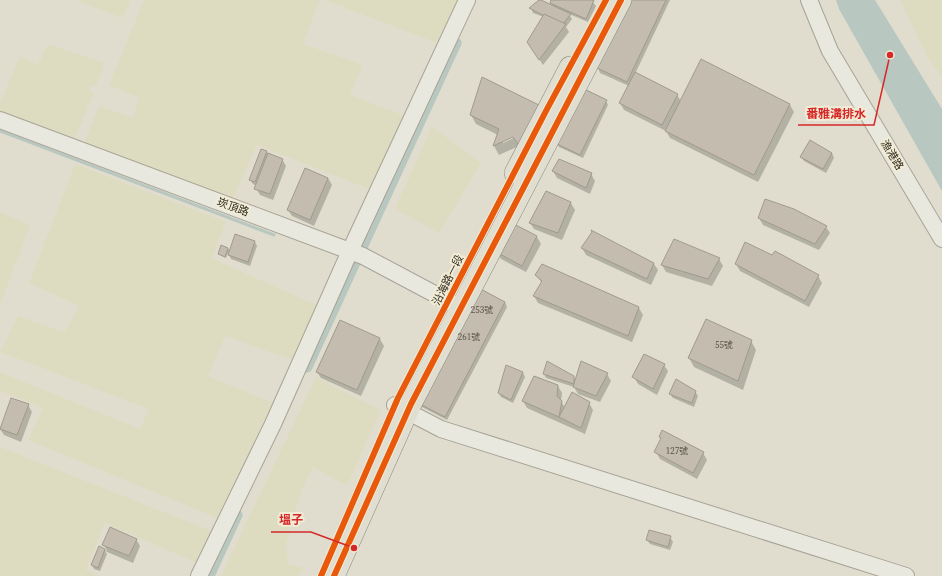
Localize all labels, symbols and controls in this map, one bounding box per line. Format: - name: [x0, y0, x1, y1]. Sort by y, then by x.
- callout: 番雅溝排水: [798, 101, 874, 125]
- text: 番雅溝排水: [806, 106, 866, 122]
- street label: 漁港路: [877, 137, 907, 173]
- street label: 崁頂路: [215, 194, 251, 220]
- street label: 沿海路一段: [429, 252, 467, 308]
- house number: 253號: [471, 304, 493, 316]
- house number: 261號: [458, 331, 480, 343]
- house number: 55號: [715, 339, 733, 351]
- house number: 127號: [666, 445, 688, 457]
- callout: 塭子: [271, 508, 311, 532]
- text: 塭子: [279, 512, 303, 528]

